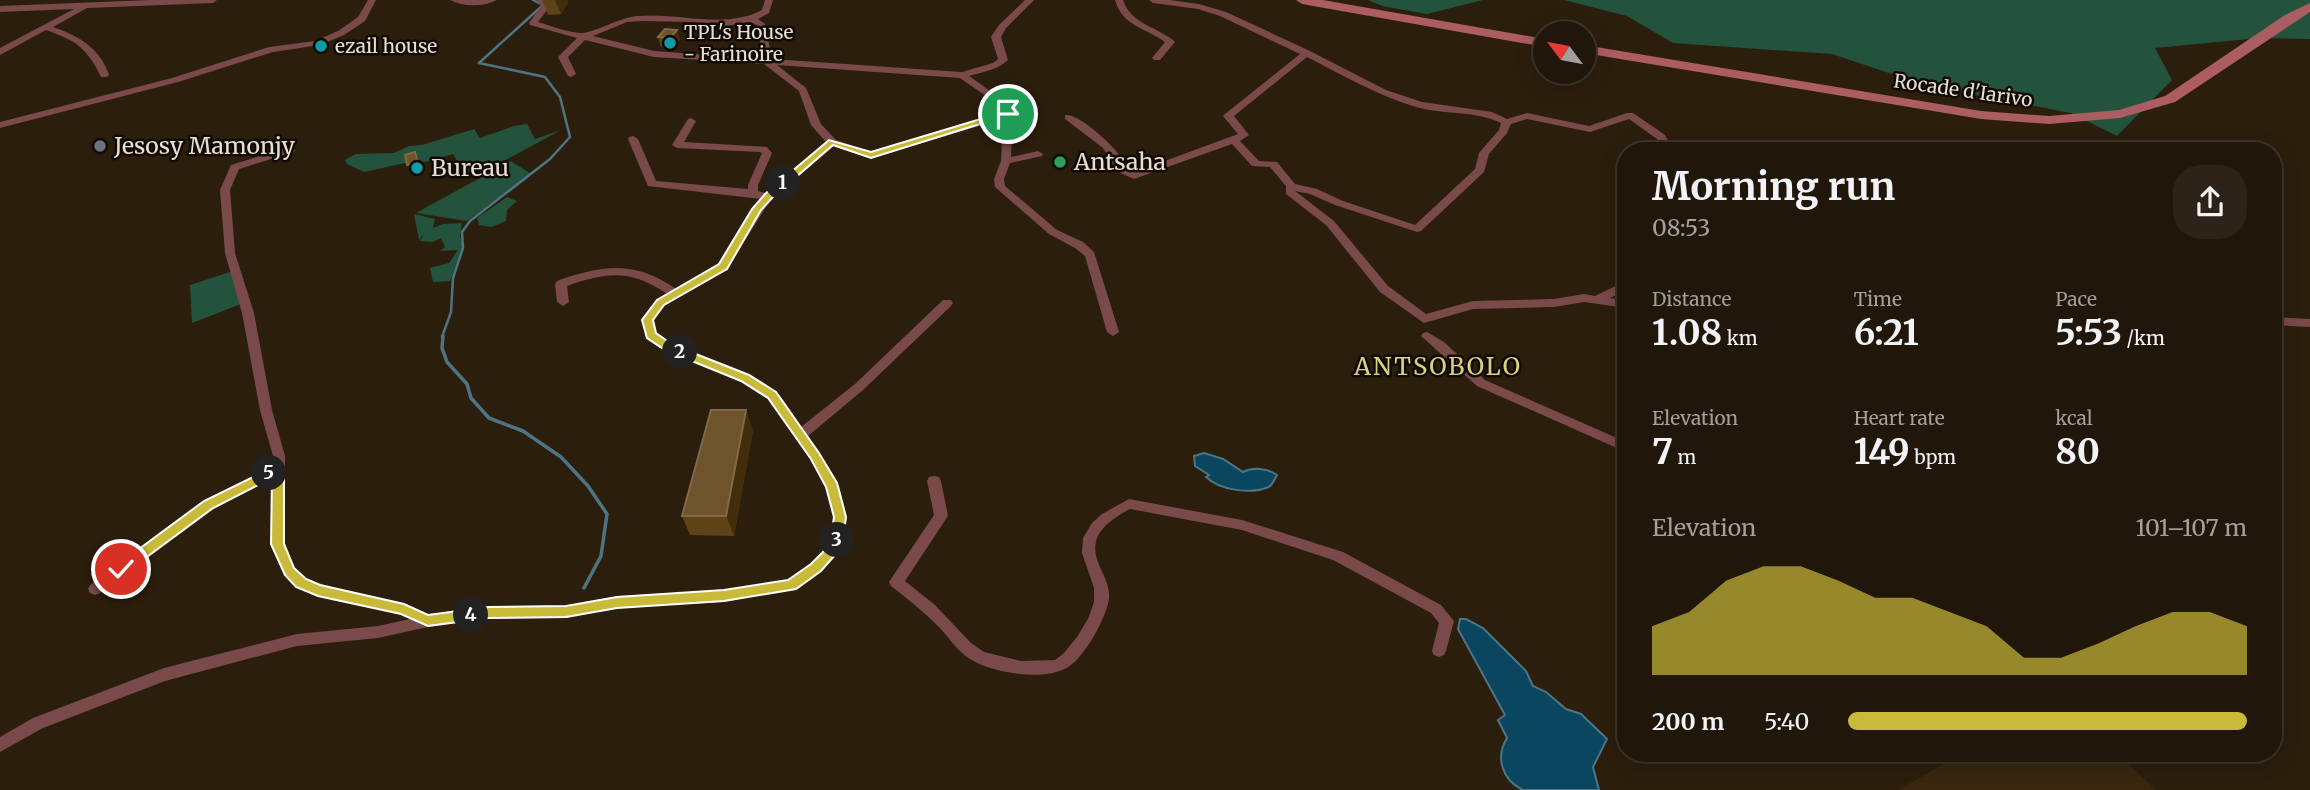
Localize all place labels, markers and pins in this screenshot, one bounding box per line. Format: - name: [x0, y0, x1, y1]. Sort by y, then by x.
- place label: TPL's House - Farinoire: [684, 20, 794, 66]
- place label: ezail house: [335, 34, 437, 58]
- marker: TPL's House - Farinoire: [662, 35, 678, 51]
- marker: ezail house: [313, 38, 329, 54]
- pin: [978, 84, 1038, 144]
- place label: Jesosy Mamonjy: [113, 131, 295, 160]
- marker: Jesosy Mamonjy: [92, 138, 108, 154]
- place label: Antsaha: [1073, 147, 1166, 176]
- place label: Bureau: [431, 153, 509, 182]
- marker: Antsaha: [1052, 154, 1068, 170]
- marker: Bureau: [409, 160, 425, 176]
- pin: 1: [766, 166, 800, 200]
- pin: 2: [662, 334, 698, 370]
- pin: 5: [252, 456, 286, 490]
- pin: 3: [820, 522, 854, 558]
- pin: [91, 539, 151, 599]
- pin: 4: [454, 598, 489, 632]

